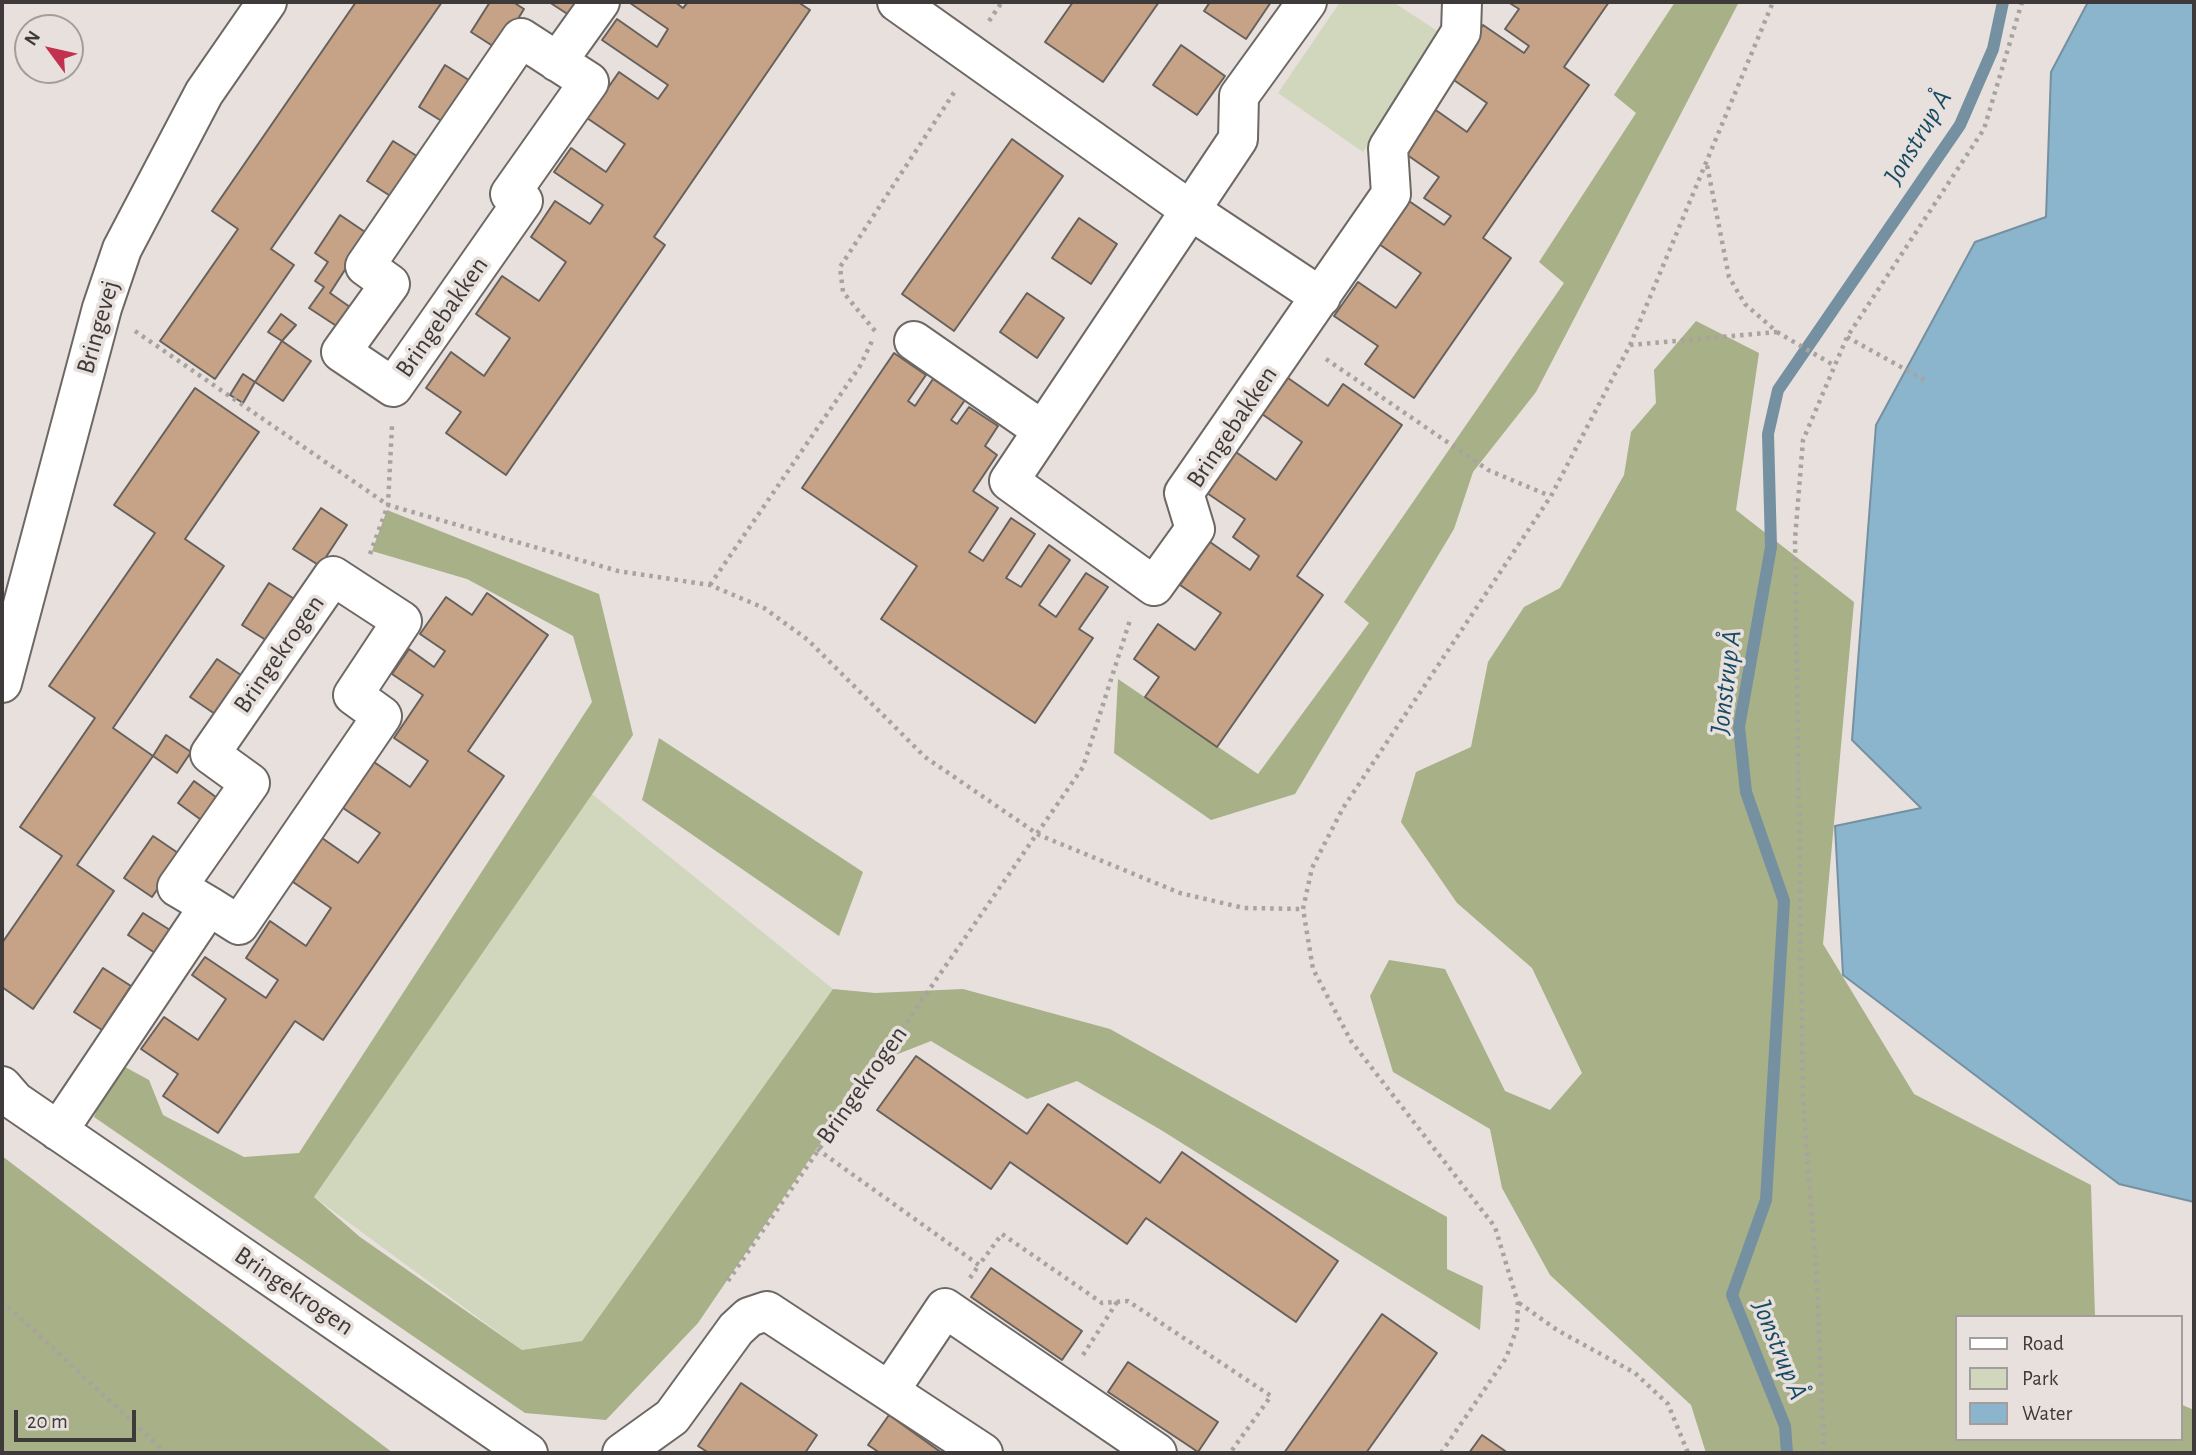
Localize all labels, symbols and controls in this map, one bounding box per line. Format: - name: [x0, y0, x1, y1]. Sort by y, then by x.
- north arrow: [14, 14, 84, 84]
- text: N: [21, 28, 44, 49]
- water label: Jonstrup Å: [1877, 84, 1959, 190]
- street label: Bringebakken: [389, 250, 495, 384]
- street label: Bringevej: [70, 277, 126, 377]
- street label: Bringebakken: [1180, 360, 1284, 494]
- street label: Bringekrogen: [227, 589, 331, 719]
- water label: Jonstrup Å: [1703, 628, 1749, 736]
- street label: Bringekrogen: [810, 1020, 914, 1150]
- street label: Bringekrogen: [228, 1240, 360, 1342]
- water label: Jonstrup Å: [1745, 1295, 1815, 1405]
- legend: [1954, 1315, 2182, 1441]
- text: Road: [2022, 1333, 2064, 1354]
- text: Park: [2022, 1368, 2058, 1389]
- scale bar: [18, 1396, 140, 1440]
- text: Water: [2022, 1403, 2072, 1424]
- text: 20 m: [27, 1411, 68, 1432]

